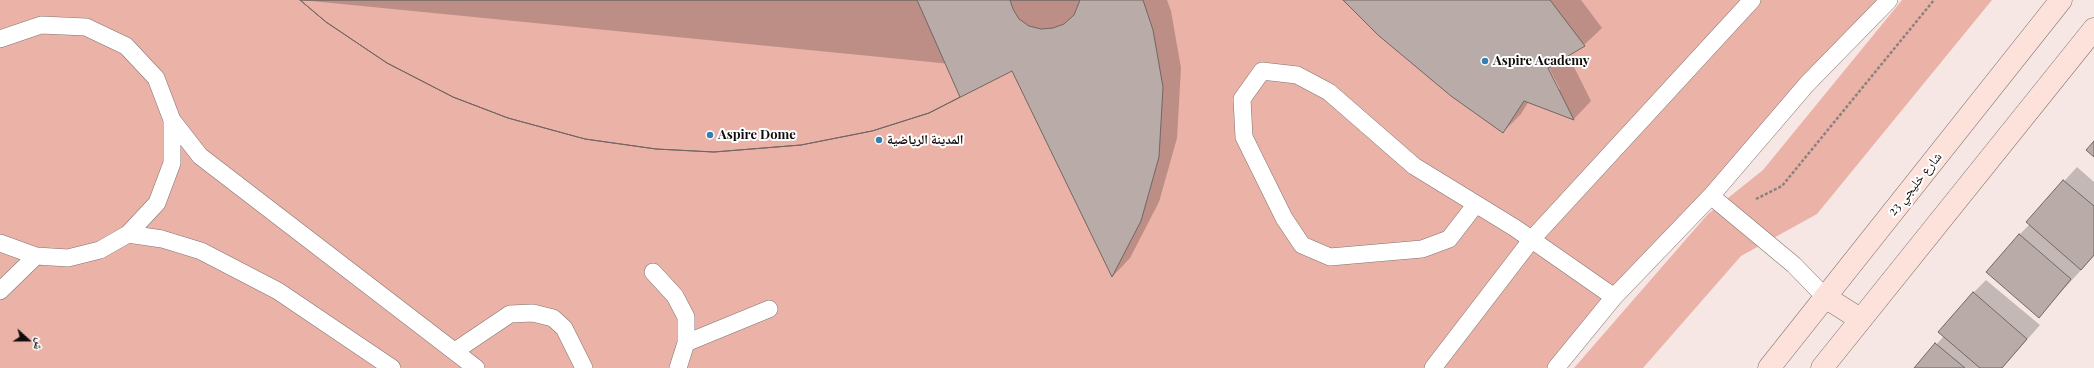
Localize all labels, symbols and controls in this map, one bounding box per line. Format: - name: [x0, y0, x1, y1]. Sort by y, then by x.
- place label: Aspire Academy: [1493, 53, 1590, 69]
- marker: Aspire Academy: [1480, 56, 1490, 66]
- place label: Aspire Dome: [718, 127, 796, 143]
- marker: Aspire Dome: [705, 130, 715, 140]
- place label: المدينة الرياضية: [887, 132, 963, 148]
- marker: المدينة الرياضية: [874, 135, 884, 145]
- street label: شارع خليجي 23: [1885, 149, 1945, 219]
- north arrow: [8, 320, 48, 360]
- text: ش: [31, 336, 49, 353]

